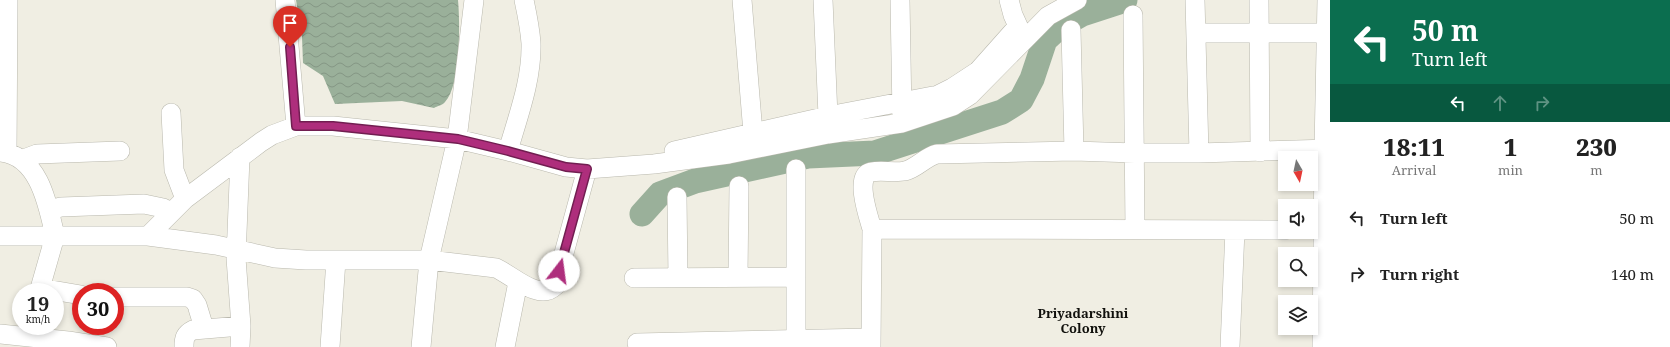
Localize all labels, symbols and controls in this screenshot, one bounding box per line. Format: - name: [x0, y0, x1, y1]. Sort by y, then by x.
- pin: [273, 6, 307, 47]
- text: 50 m: [1412, 11, 1479, 49]
- icon: arrive: [279, 12, 301, 34]
- icon: left: [1346, 16, 1398, 68]
- text: Turn left: [1412, 47, 1487, 71]
- icon: left: [1447, 92, 1469, 114]
- icon: ahead: [1489, 92, 1511, 114]
- icon: right: [1531, 92, 1553, 114]
- text: 18:11: [1383, 130, 1445, 163]
- text: 1: [1504, 130, 1517, 163]
- text: 230: [1576, 130, 1617, 163]
- north arrow: [1278, 151, 1318, 191]
- map controls: [1278, 151, 1318, 335]
- text: Arrival: [1392, 161, 1436, 179]
- text: min: [1498, 161, 1523, 179]
- text: m: [1590, 161, 1603, 179]
- button: sound: [1278, 199, 1318, 239]
- icon: left: [1346, 207, 1368, 229]
- text: Turn left: [1380, 208, 1448, 228]
- text: 50 m: [1619, 208, 1654, 228]
- button: search: [1278, 247, 1318, 287]
- position arrow: [538, 250, 580, 292]
- icon: right: [1346, 263, 1368, 285]
- text: Turn right: [1380, 264, 1459, 284]
- text: 140 m: [1611, 264, 1654, 284]
- speed limit sign: 30: [72, 283, 124, 335]
- text: 19: [27, 290, 49, 317]
- button: layers: [1278, 295, 1318, 335]
- district label: Priyadarshini Colony: [1038, 304, 1129, 337]
- text: km/h: [26, 312, 50, 326]

